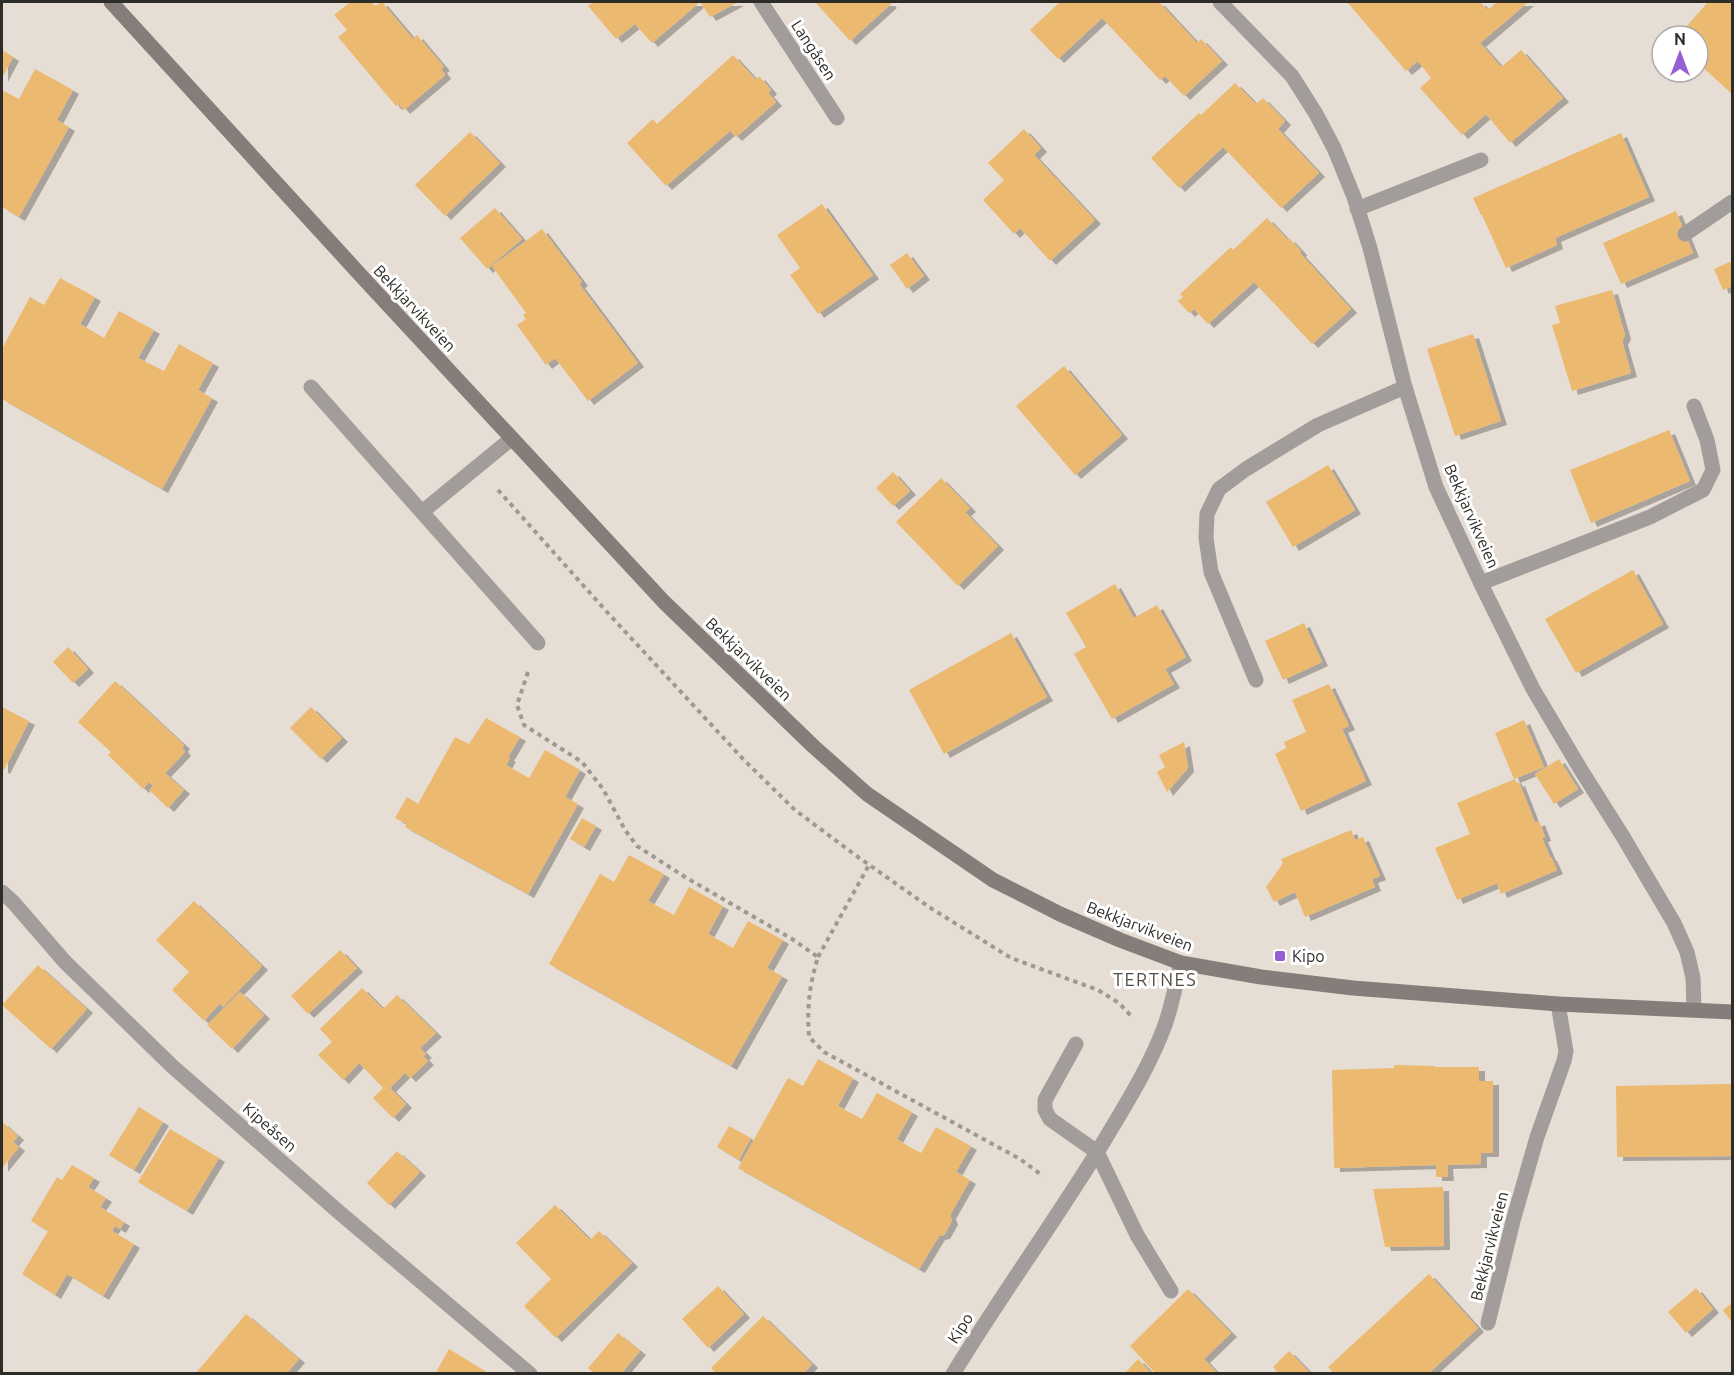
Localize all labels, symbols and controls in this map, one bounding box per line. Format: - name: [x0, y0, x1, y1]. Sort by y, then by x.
- street label: Langåsen: [788, 17, 840, 83]
- north arrow: [1650, 24, 1710, 84]
- text: N: [1674, 30, 1686, 48]
- street label: Bekkjarvikveien: [370, 261, 460, 355]
- street label: Bekkjarvikveien: [1441, 461, 1503, 571]
- street label: Bekkjarvikveien: [702, 614, 796, 704]
- street label: Bekkjarvikveien: [1085, 898, 1195, 954]
- place label: Kipo: [1292, 947, 1325, 965]
- marker: Kipo: [1273, 949, 1287, 963]
- district label: TERTNES: [1113, 969, 1197, 989]
- street label: Kipeåsen: [239, 1099, 301, 1155]
- street label: Bekkjarvikveien: [1467, 1190, 1511, 1302]
- street label: Kipo: [944, 1309, 976, 1347]

